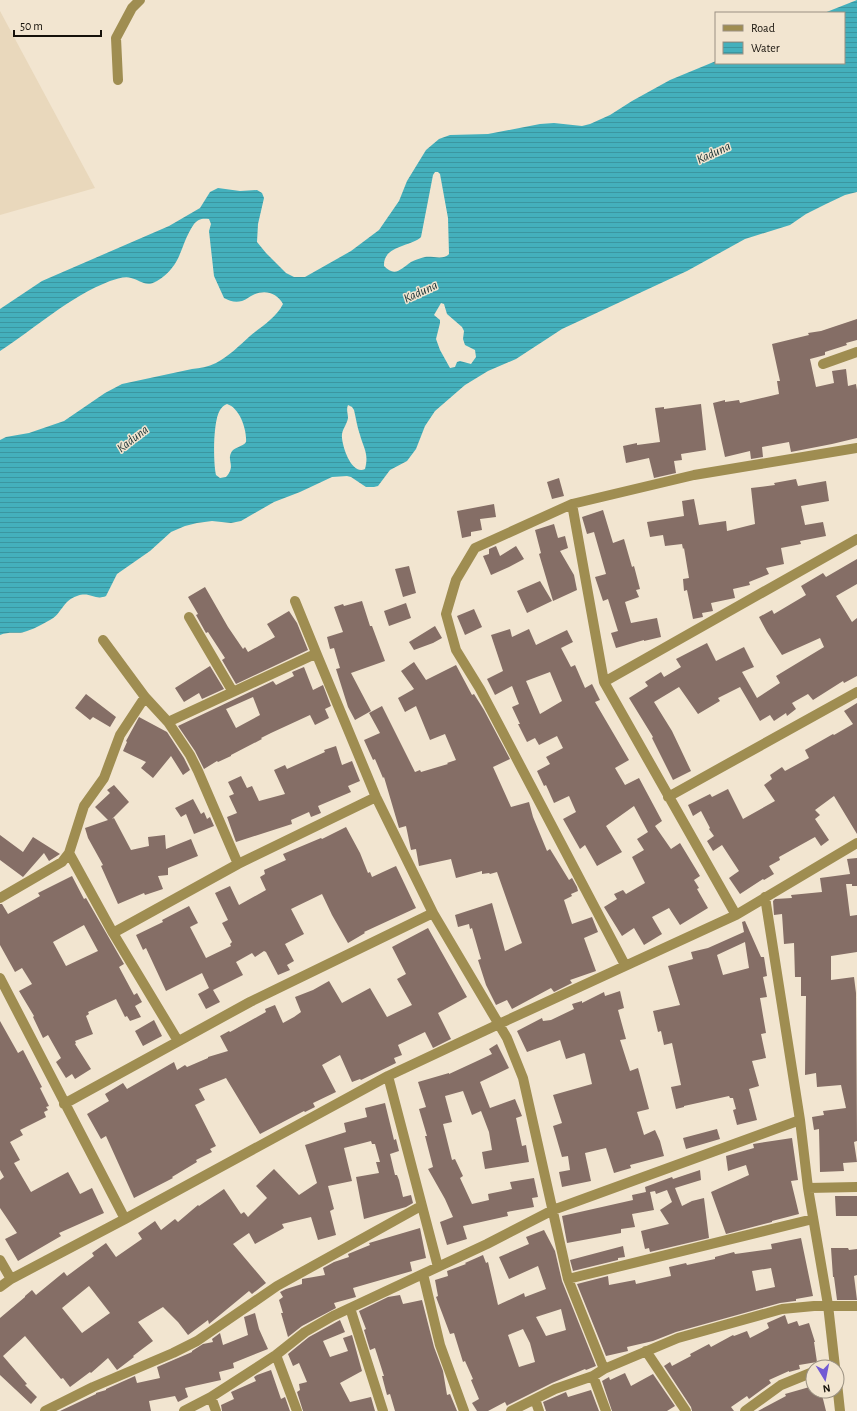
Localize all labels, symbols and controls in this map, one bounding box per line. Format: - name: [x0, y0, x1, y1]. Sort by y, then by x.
- scale bar: [14, 12, 101, 38]
- legend: [715, 12, 845, 64]
- text: 50 m: [20, 20, 43, 32]
- text: Road: [751, 22, 775, 34]
- text: Water: [751, 42, 780, 54]
- water label: Kaduna: [695, 140, 733, 167]
- water label: Kaduna: [402, 279, 440, 306]
- water label: Kaduna: [115, 423, 151, 455]
- north arrow: [805, 1359, 845, 1399]
- text: N: [822, 1382, 831, 1394]

